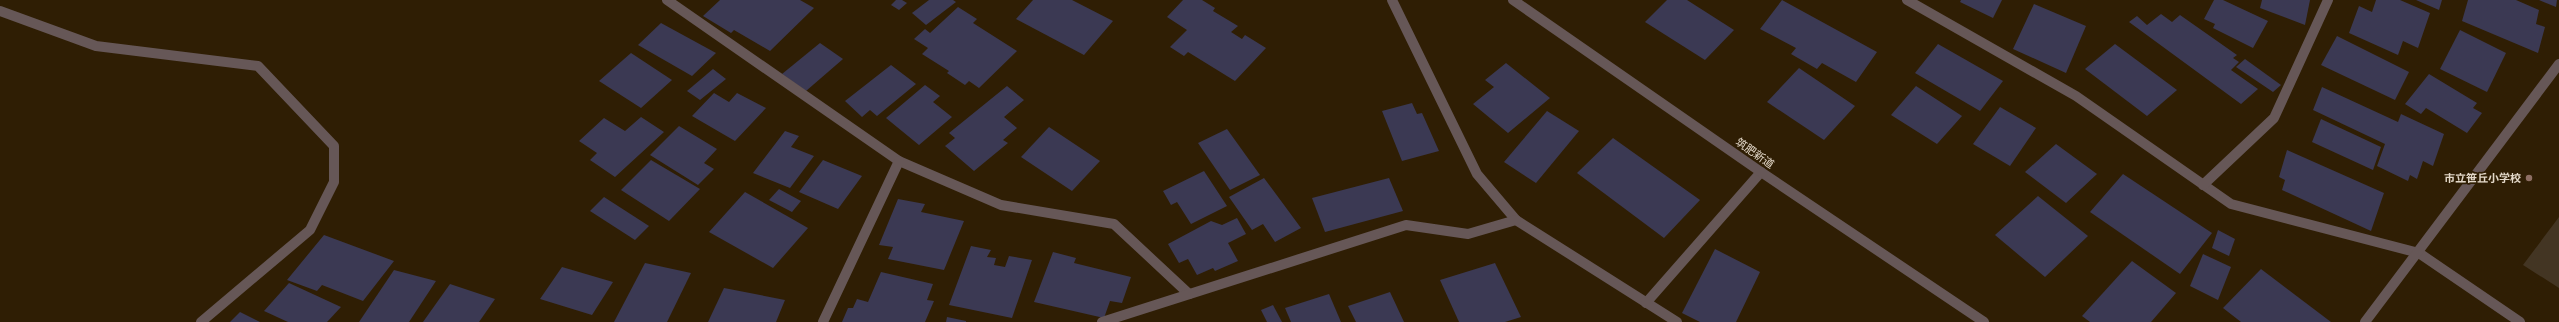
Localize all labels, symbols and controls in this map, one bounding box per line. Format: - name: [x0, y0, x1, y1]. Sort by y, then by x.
- street label: 筑肥新道: [1733, 135, 1777, 171]
- place label: 市立笹丘小学校: [2444, 171, 2521, 185]
- marker: 市立笹丘小学校: [2524, 173, 2534, 183]

